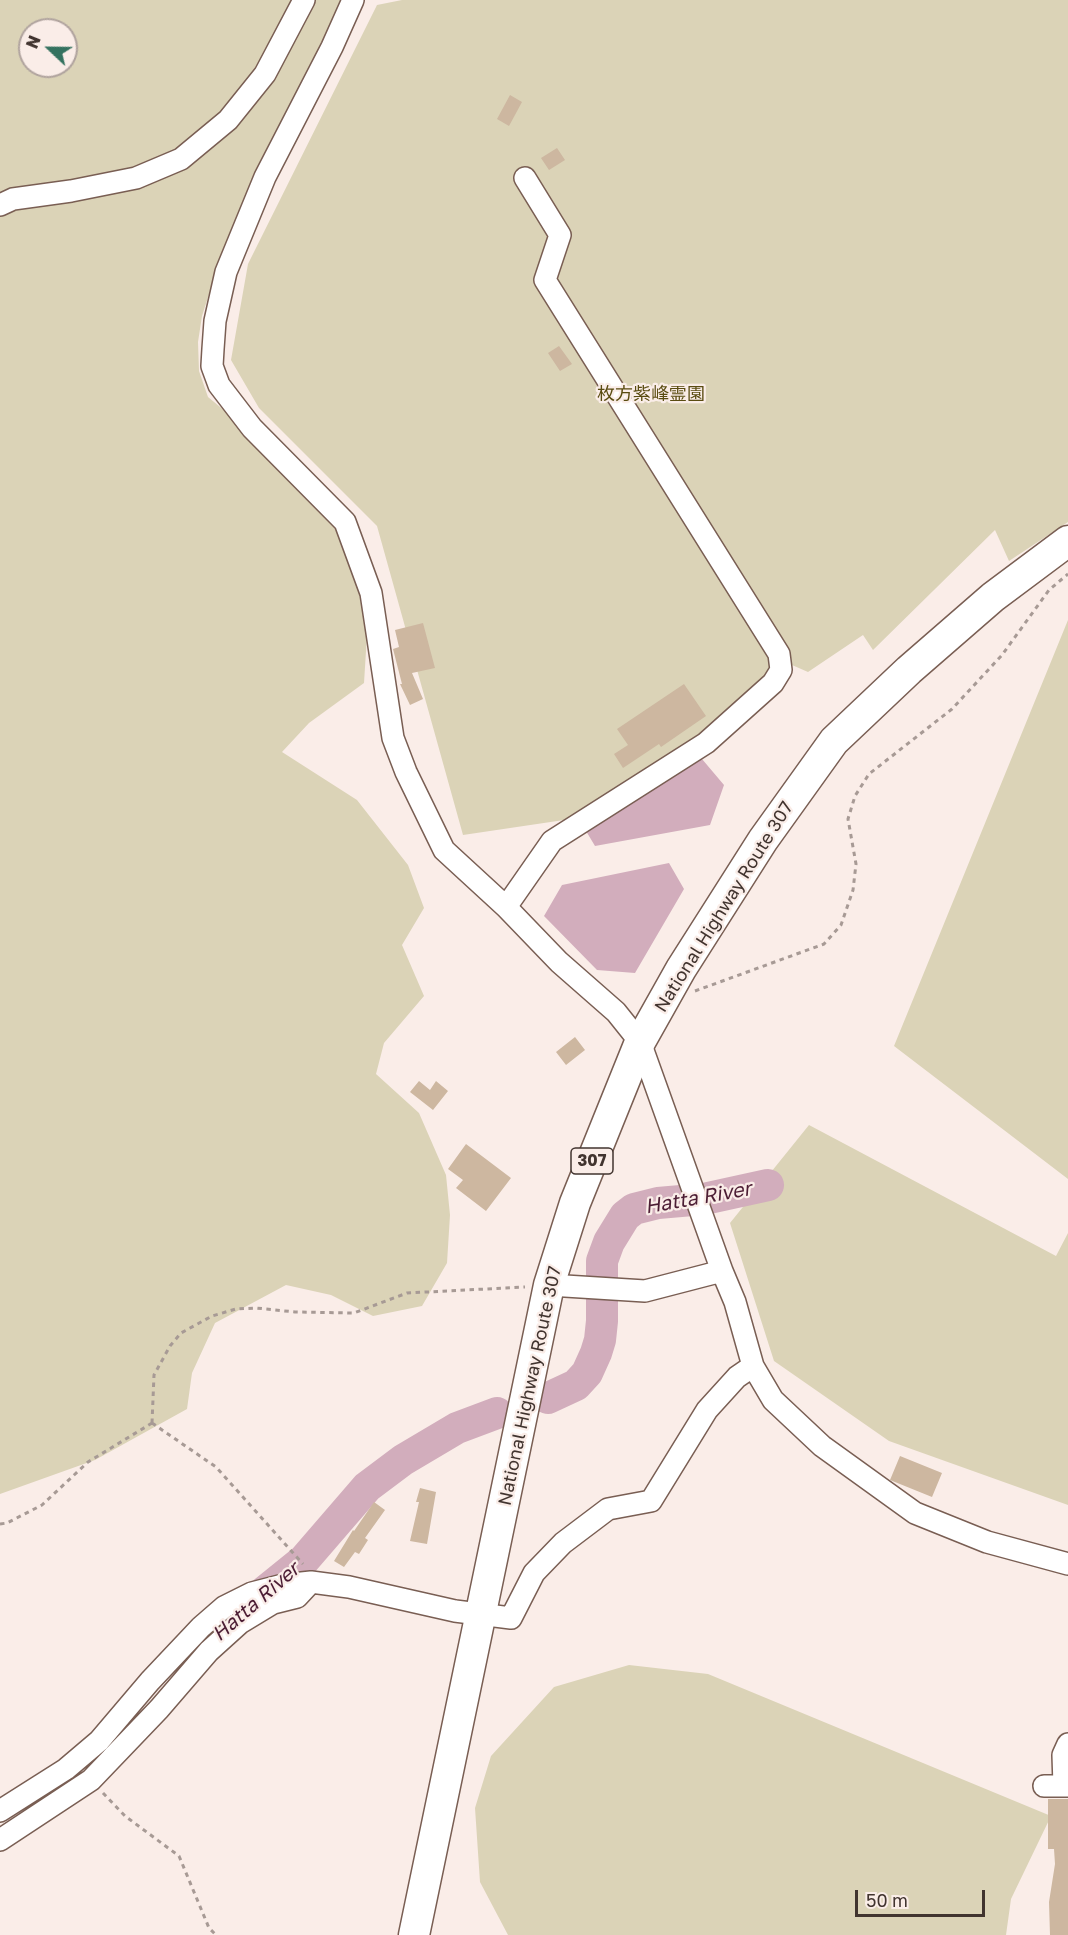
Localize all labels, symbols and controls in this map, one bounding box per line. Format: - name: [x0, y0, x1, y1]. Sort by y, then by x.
- north arrow: [18, 18, 78, 78]
- text: N: [22, 33, 45, 51]
- park label: 枚方紫峰霊園: [597, 383, 705, 405]
- street label: National Highway Route 307: [650, 798, 798, 1016]
- road number: 307: [571, 1148, 613, 1174]
- water label: Hatta River: [643, 1177, 753, 1219]
- street label: National Highway Route 307: [494, 1264, 566, 1508]
- water label: Hatta River: [208, 1558, 304, 1646]
- scale bar: [858, 1878, 988, 1916]
- text: 50 m: [866, 1889, 908, 1911]

